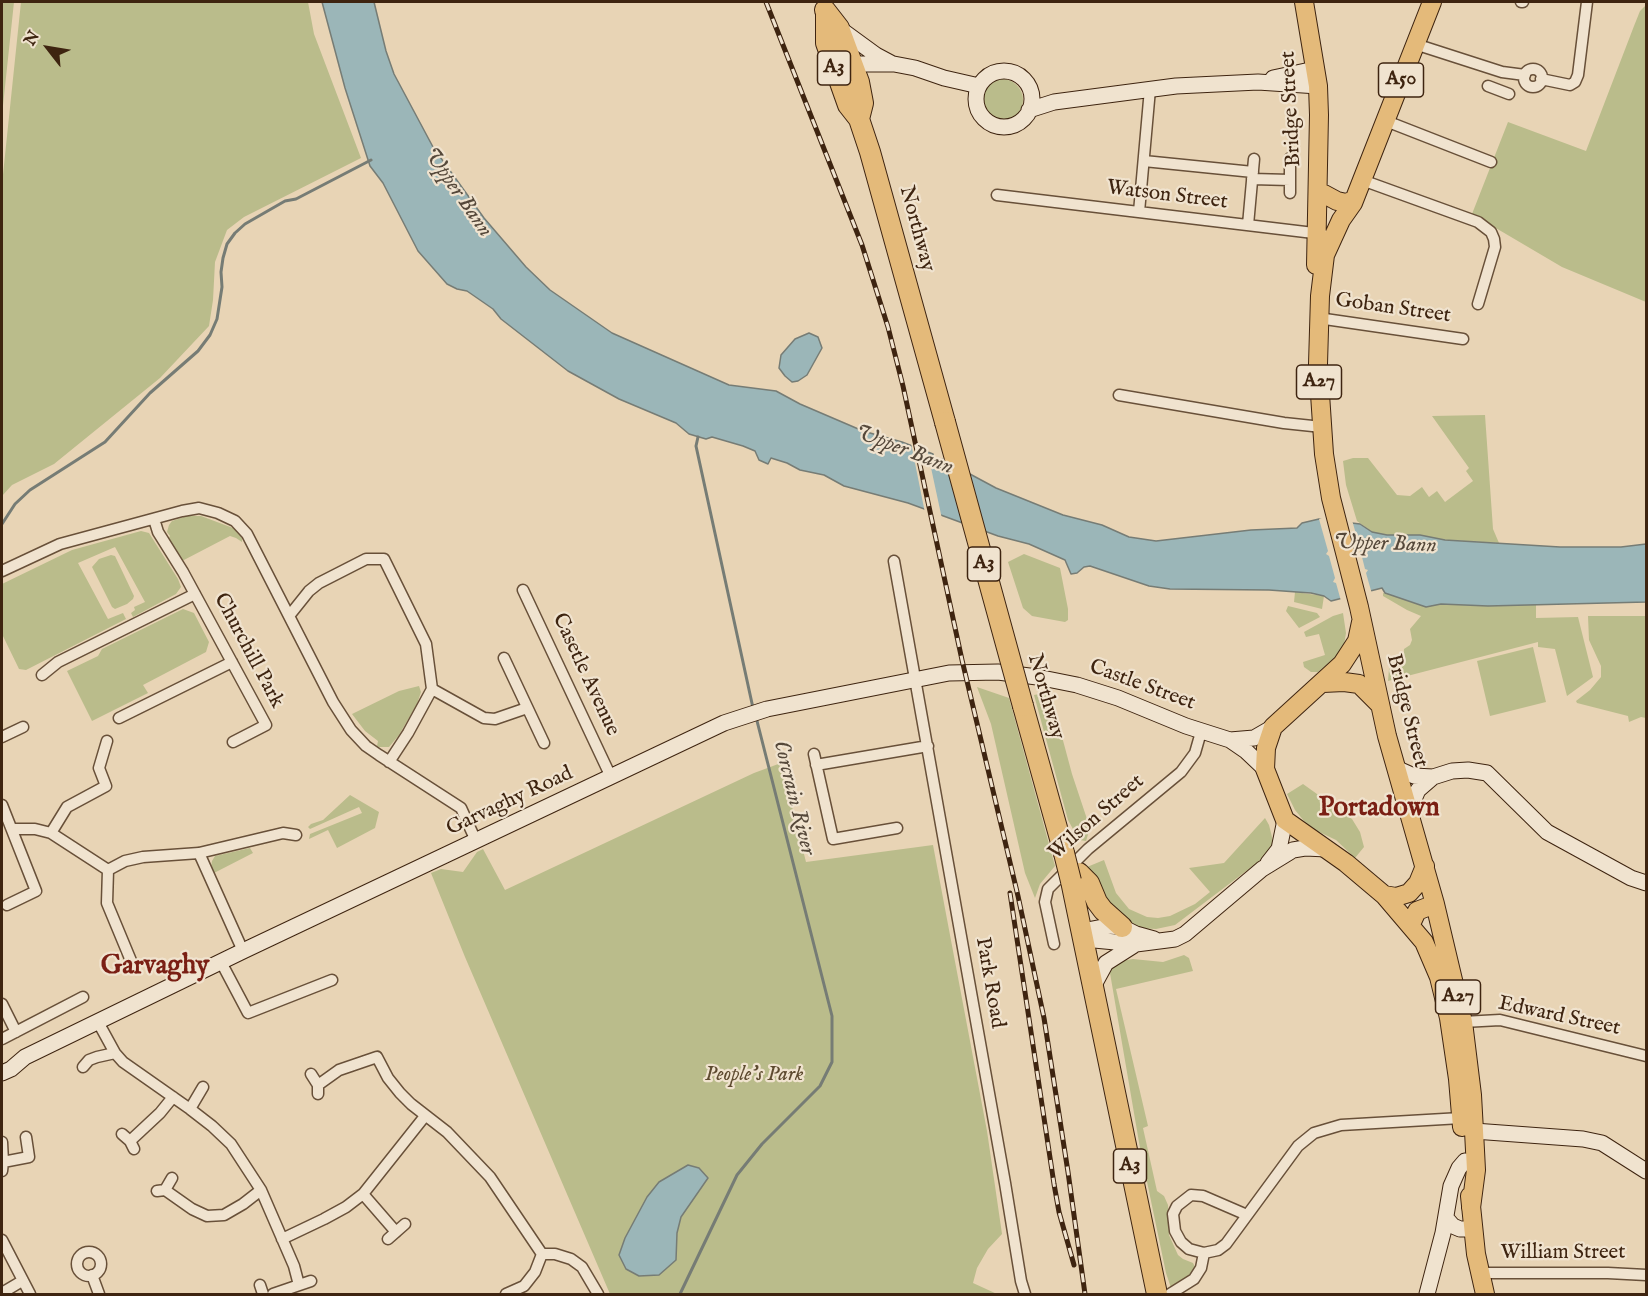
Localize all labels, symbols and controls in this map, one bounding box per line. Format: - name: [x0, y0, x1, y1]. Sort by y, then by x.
- north arrow: [18, 18, 78, 78]
- text: N: [20, 28, 45, 50]
- street label: Bridge Street: [1276, 50, 1308, 168]
- road number: A3: [818, 51, 850, 85]
- road number: A50: [1378, 63, 1424, 97]
- water label: Upper Bann: [417, 143, 497, 243]
- street label: Watson Street: [1105, 176, 1229, 216]
- street label: Northway: [892, 183, 940, 275]
- street label: Goban Street: [1334, 288, 1452, 330]
- road number: A27: [1296, 365, 1342, 399]
- water label: Upper Bann: [851, 420, 957, 482]
- water label: Upper Bann: [1333, 530, 1437, 560]
- road number: A3: [968, 547, 1000, 581]
- street label: Churchill Park: [207, 589, 289, 713]
- street label: Casetle Avenue: [546, 610, 624, 740]
- street label: Northway: [1021, 651, 1069, 743]
- street label: Bridge Street: [1380, 652, 1432, 770]
- street label: Castle Street: [1086, 655, 1198, 717]
- water label: Corcrain River: [766, 738, 820, 858]
- street label: Garvaghy Road: [443, 762, 577, 842]
- street label: Wilson Street: [1044, 770, 1150, 866]
- district label: Portadown: [1318, 793, 1440, 825]
- street label: Park Road: [969, 936, 1009, 1030]
- district label: Garvaghy: [101, 951, 209, 983]
- road number: A27: [1436, 980, 1480, 1014]
- street label: Edward Street: [1496, 992, 1622, 1042]
- park label: People's Park: [705, 1063, 803, 1089]
- road number: A3: [1114, 1149, 1146, 1183]
- street label: William Street: [1501, 1241, 1625, 1267]

